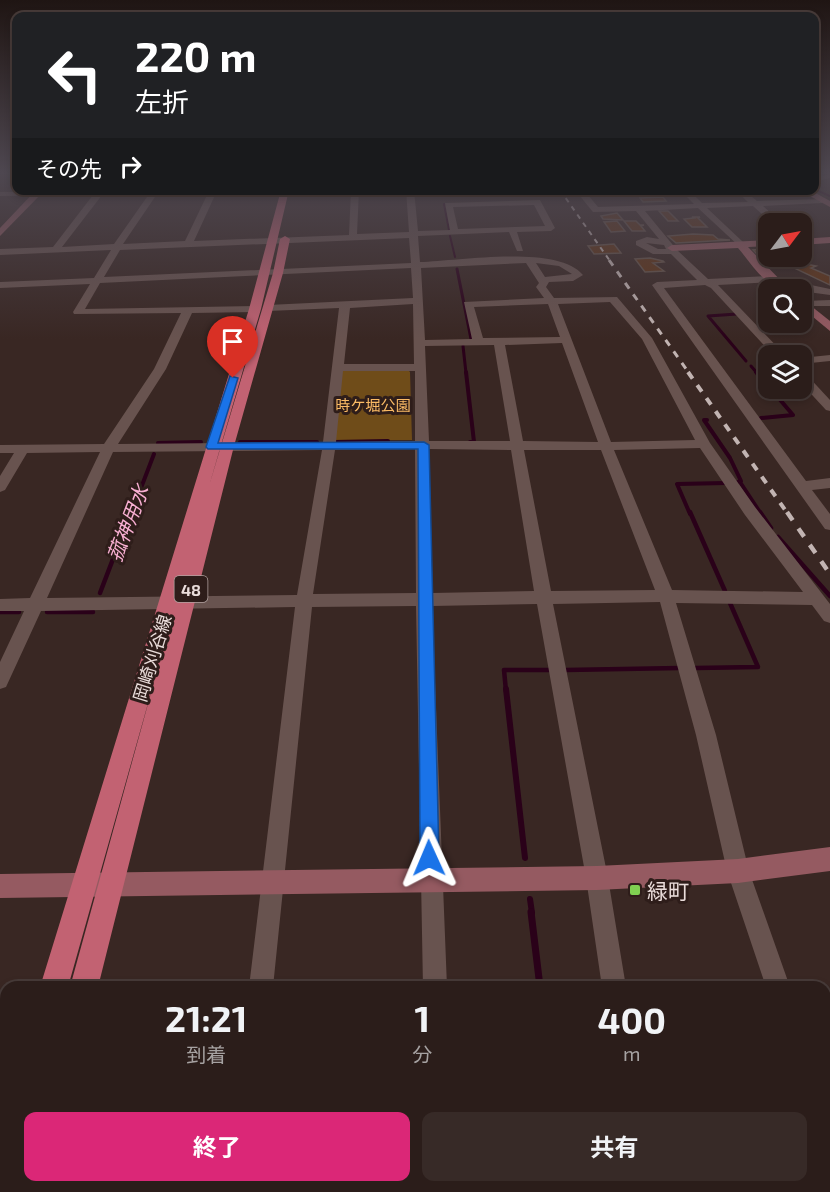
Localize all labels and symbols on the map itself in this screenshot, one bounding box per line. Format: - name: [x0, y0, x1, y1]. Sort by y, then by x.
- north arrow: [758, 213, 812, 267]
- pin: [207, 316, 258, 378]
- park label: 時ケ堀公園: [335, 396, 411, 414]
- water label: 菰神用水: [101, 479, 153, 565]
- road number: 48: [174, 576, 207, 602]
- street label: 岡崎刈谷線: [128, 612, 176, 704]
- position arrow: [397, 826, 461, 890]
- place label: 緑町: [647, 878, 689, 903]
- marker: 緑町: [628, 883, 642, 897]

